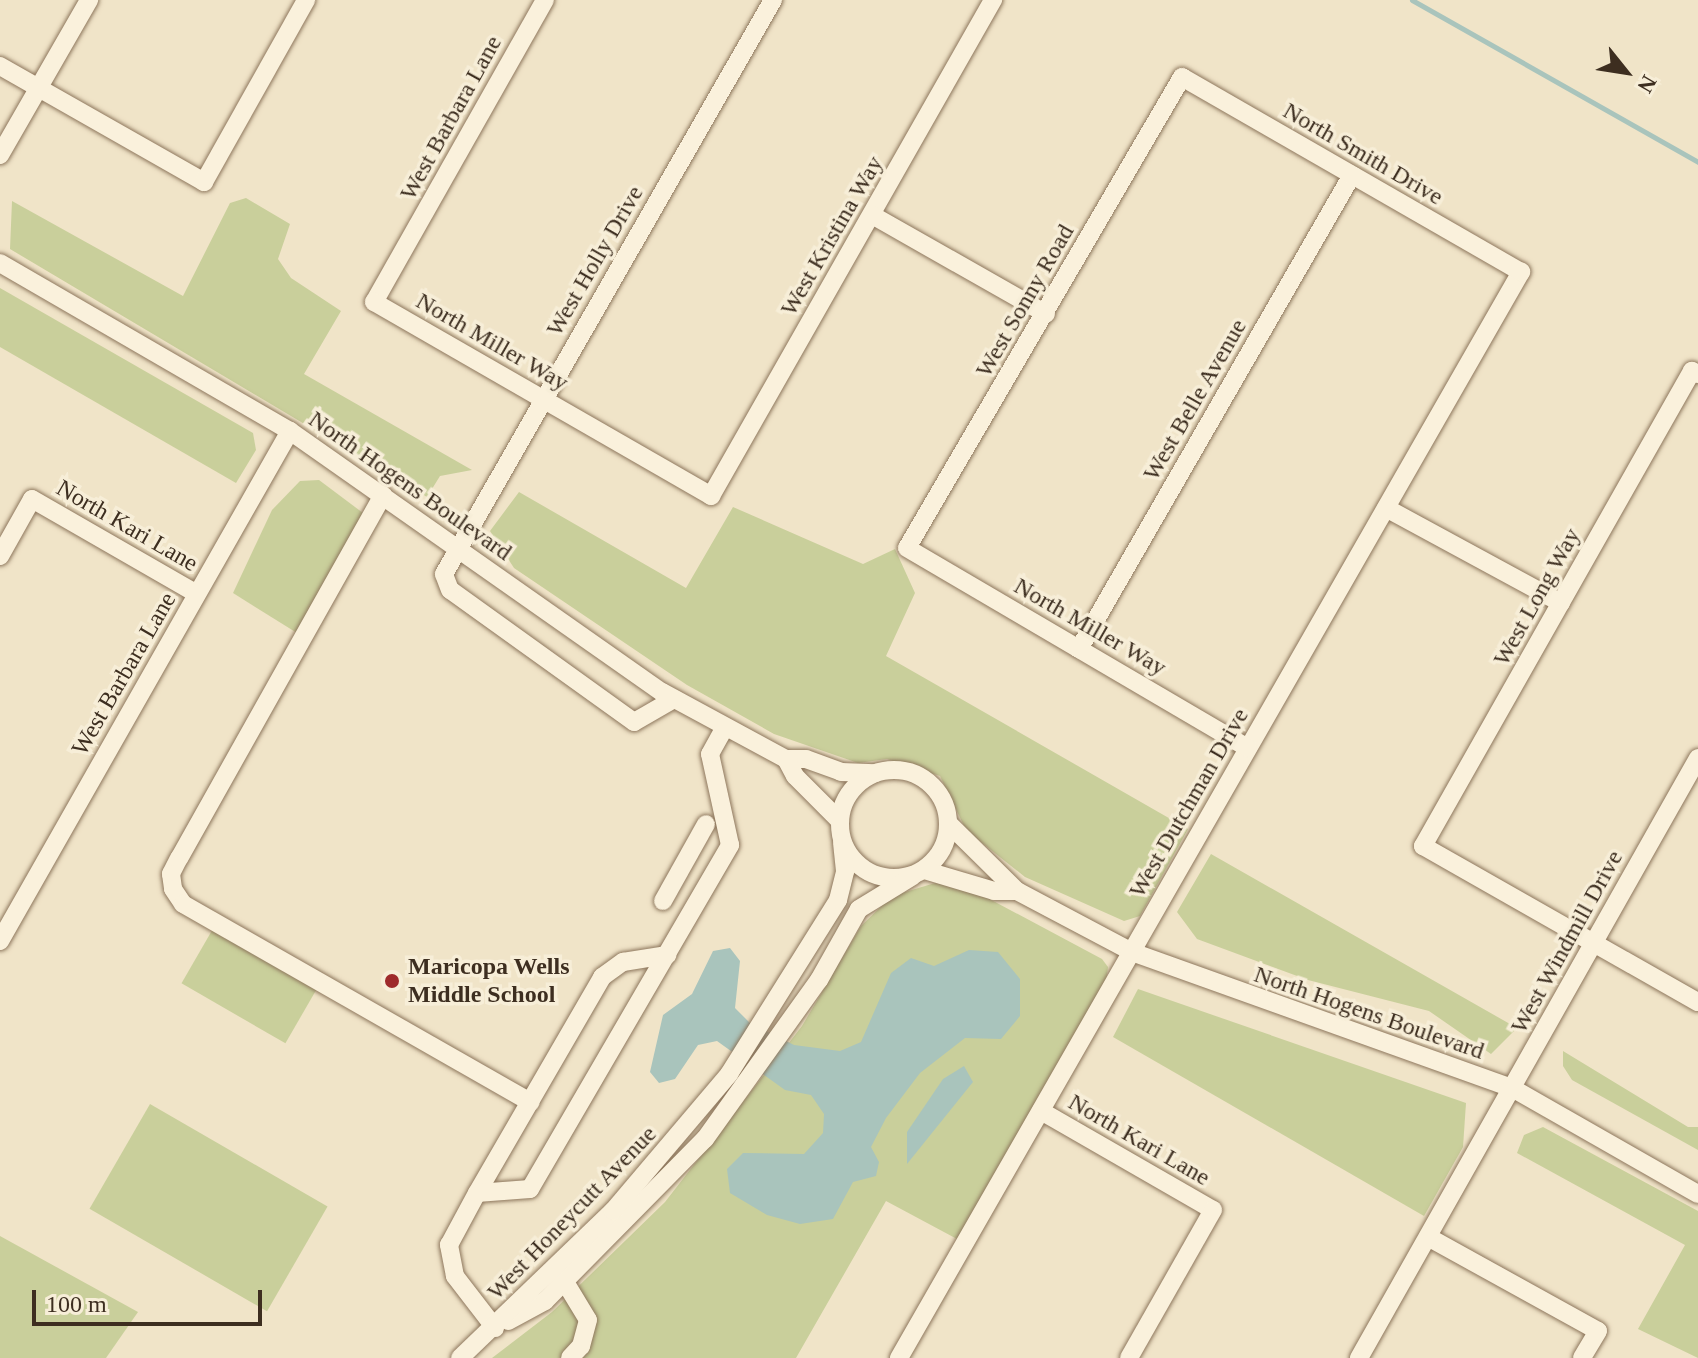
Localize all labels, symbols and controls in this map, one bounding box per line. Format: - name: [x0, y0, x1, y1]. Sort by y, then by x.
- street label: West Barbara Lane: [394, 31, 508, 205]
- north arrow: [1586, 32, 1666, 112]
- text: N: [1632, 71, 1662, 97]
- street label: North Smith Drive: [1278, 97, 1448, 211]
- street label: West Kristina Way: [775, 151, 889, 321]
- street label: West Holly Drive: [540, 181, 650, 341]
- street label: West Sonny Road: [970, 220, 1080, 382]
- street label: North Miller Way: [411, 287, 573, 397]
- street label: West Belle Avenue: [1137, 314, 1253, 486]
- street label: North Hogens Boulevard: [303, 405, 517, 567]
- street label: North Kari Lane: [51, 474, 203, 578]
- street label: West Long Way: [1487, 523, 1587, 671]
- street label: North Miller Way: [1009, 572, 1171, 682]
- street label: West Barbara Lane: [66, 587, 182, 761]
- street label: West Dutchman Drive: [1123, 703, 1255, 903]
- street label: West Windmill Drive: [1505, 845, 1629, 1039]
- place label: Maricopa Wells Middle School: [408, 953, 570, 1009]
- street label: North Hogens Boulevard: [1250, 960, 1488, 1066]
- marker: Maricopa Wells Middle School: [383, 972, 401, 990]
- street label: North Kari Lane: [1063, 1088, 1215, 1192]
- street label: West Honeycutt Avenue: [481, 1119, 663, 1307]
- scale bar: [36, 1274, 266, 1324]
- text: 100 m: [46, 1291, 107, 1317]

